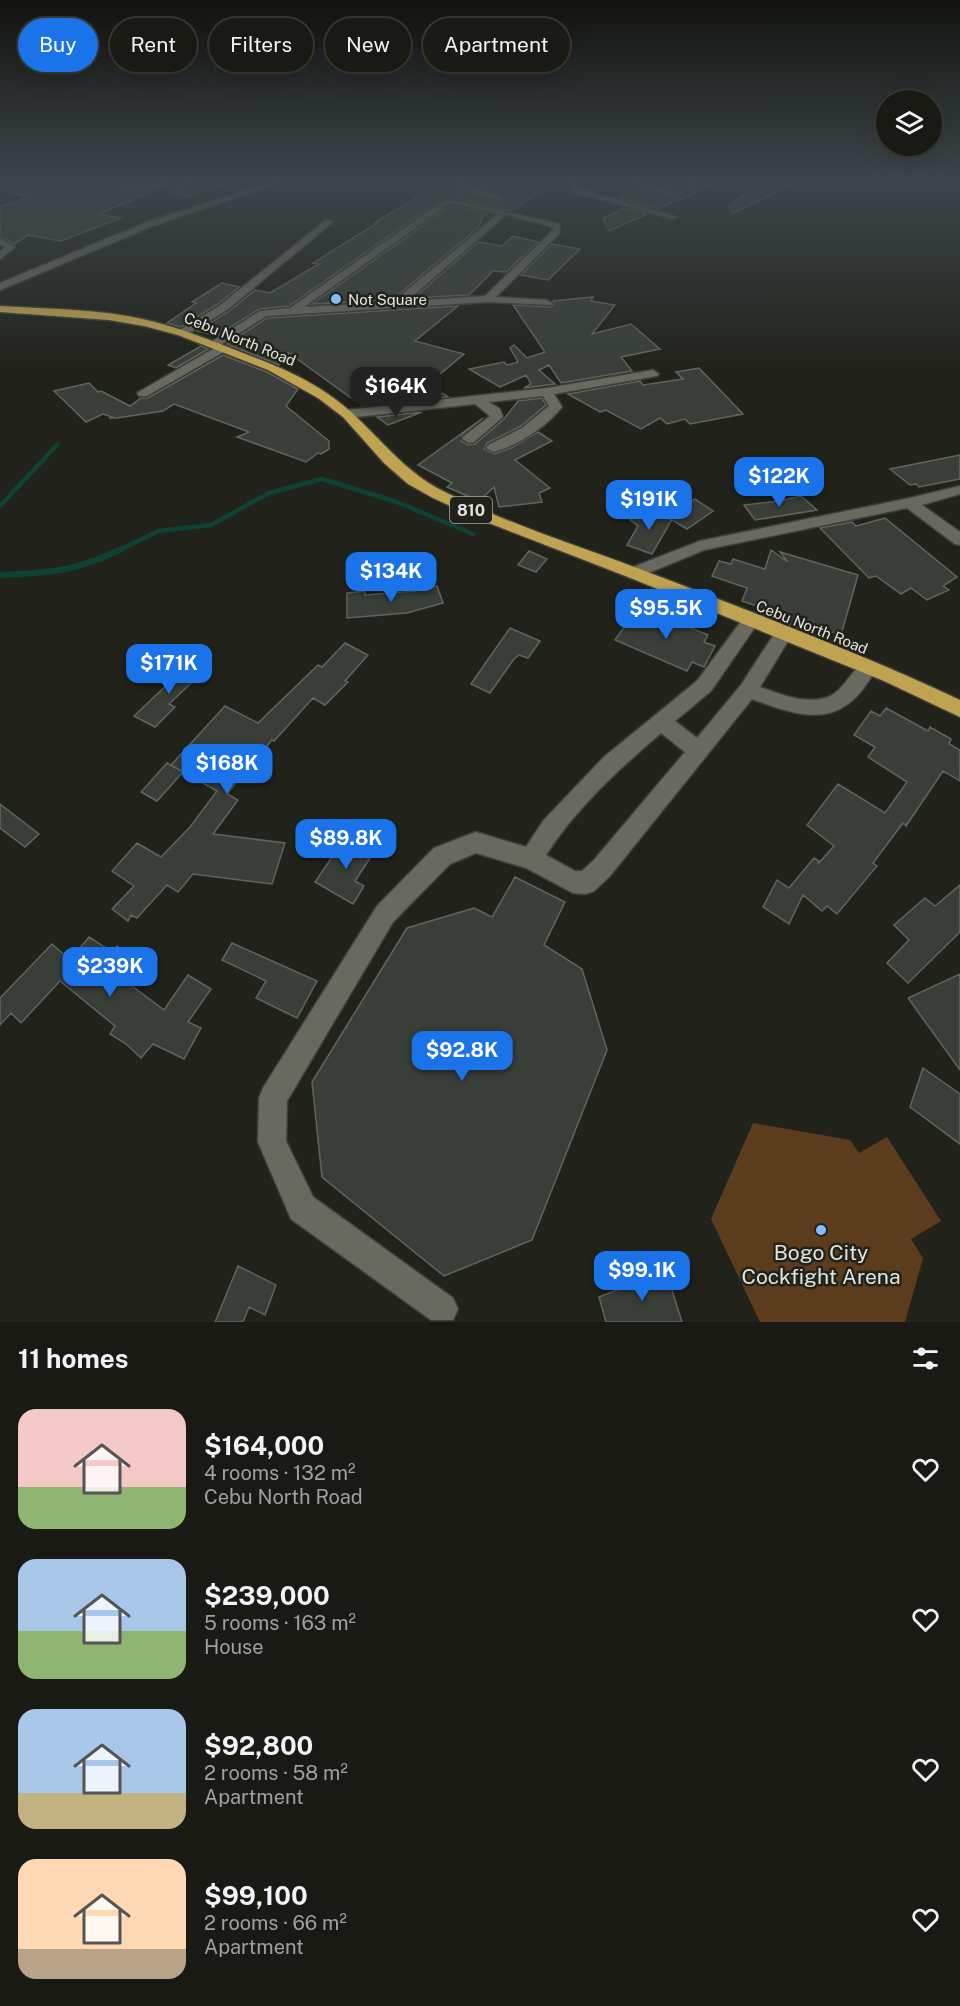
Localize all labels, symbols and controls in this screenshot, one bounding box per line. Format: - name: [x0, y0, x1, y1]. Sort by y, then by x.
- chip: Buy: [18, 18, 98, 72]
- chip: Rent: [110, 18, 197, 72]
- chip: Filters: [209, 18, 313, 72]
- chip: New: [325, 18, 411, 72]
- chip: Apartment: [423, 18, 570, 72]
- map controls: [876, 90, 942, 156]
- button: layers: [876, 90, 942, 156]
- place label: Not Square: [348, 291, 427, 308]
- marker: Not Square: [329, 292, 343, 306]
- street label: Cebu North Road: [182, 309, 298, 369]
- pin: $164K: [354, 367, 438, 418]
- text: $164K: [365, 374, 427, 398]
- pin: $122K: [737, 457, 821, 508]
- text: $122K: [748, 464, 810, 488]
- pin: $191K: [607, 480, 691, 531]
- text: $191K: [620, 487, 678, 511]
- road number: 810: [450, 497, 492, 523]
- pin: $134K: [349, 552, 433, 603]
- text: $134K: [360, 559, 422, 583]
- pin: $95.5K: [617, 589, 715, 640]
- text: $95.5K: [629, 596, 703, 620]
- street label: Cebu North Road: [754, 597, 870, 657]
- pin: $171K: [127, 644, 211, 695]
- text: $171K: [140, 651, 198, 675]
- pin: $168K: [185, 744, 269, 795]
- text: $168K: [195, 751, 259, 775]
- pin: $89.8K: [297, 819, 395, 870]
- text: $89.8K: [309, 826, 383, 850]
- pin: $239K: [68, 947, 152, 998]
- text: $239K: [76, 954, 144, 978]
- pin: $92.8K: [413, 1031, 511, 1082]
- text: $92.8K: [426, 1038, 498, 1062]
- marker: Bogo City Cockfight Arena: [814, 1223, 828, 1237]
- place label: Bogo City Cockfight Arena: [741, 1240, 901, 1289]
- pin: $99.1K: [593, 1251, 691, 1302]
- text: $99.1K: [608, 1258, 676, 1282]
- icon: filters: [909, 1342, 942, 1375]
- text: 11 homes: [18, 1343, 128, 1374]
- text: $164,000: [204, 1430, 324, 1461]
- icon: home: [66, 1433, 138, 1505]
- icon: heart: [909, 1453, 942, 1486]
- text: 4 rooms · 132 m²: [204, 1461, 355, 1485]
- text: Cebu North Road: [204, 1485, 363, 1509]
- text: $239,000: [204, 1580, 330, 1611]
- icon: home: [66, 1583, 138, 1655]
- icon: heart: [909, 1603, 942, 1636]
- text: 5 rooms · 163 m²: [204, 1611, 356, 1635]
- text: House: [204, 1635, 264, 1659]
- text: $92,800: [204, 1730, 313, 1761]
- icon: home: [66, 1733, 138, 1805]
- icon: heart: [909, 1753, 942, 1786]
- text: 2 rooms · 58 m²: [204, 1761, 348, 1785]
- text: Apartment: [204, 1785, 304, 1809]
- text: $99,100: [204, 1880, 308, 1911]
- icon: home: [66, 1883, 138, 1955]
- icon: heart: [909, 1903, 942, 1936]
- text: 2 rooms · 66 m²: [204, 1911, 347, 1935]
- text: Apartment: [204, 1935, 304, 1959]

